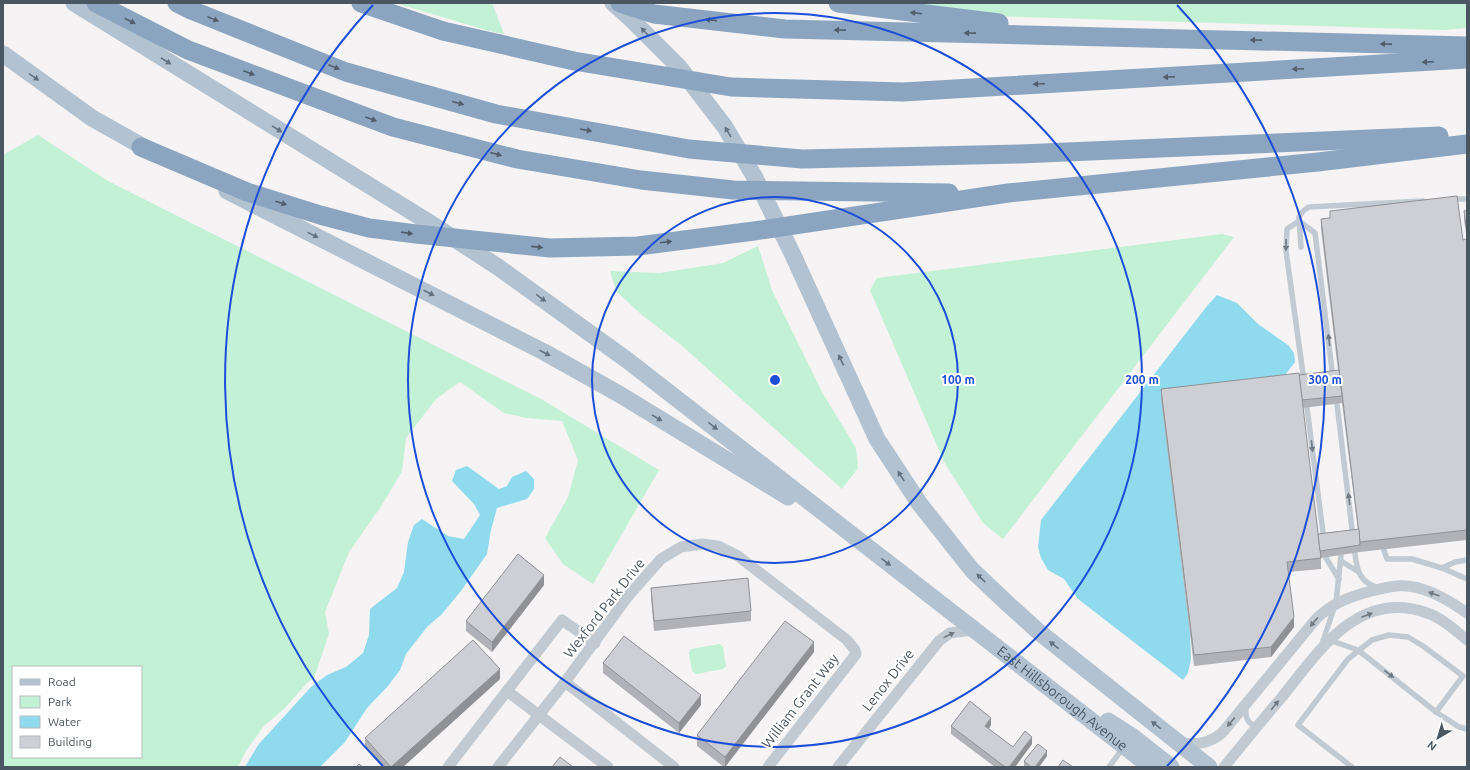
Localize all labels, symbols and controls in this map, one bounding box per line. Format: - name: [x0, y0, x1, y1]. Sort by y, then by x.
- one-way arrow: [910, 10, 922, 16]
- one-way arrow: [208, 16, 220, 22]
- one-way arrow: [125, 17, 136, 24]
- one-way arrow: [705, 17, 717, 24]
- one-way arrow: [640, 27, 650, 37]
- one-way arrow: [833, 27, 846, 33]
- one-way arrow: [963, 30, 976, 36]
- one-way arrow: [1250, 37, 1262, 44]
- one-way arrow: [1379, 41, 1392, 47]
- one-way arrow: [160, 57, 172, 64]
- one-way arrow: [1422, 58, 1434, 65]
- one-way arrow: [328, 65, 340, 71]
- one-way arrow: [1292, 66, 1304, 73]
- one-way arrow: [243, 71, 255, 77]
- one-way arrow: [29, 73, 40, 81]
- one-way arrow: [1162, 73, 1175, 80]
- one-way arrow: [1033, 81, 1045, 88]
- one-way arrow: [452, 101, 465, 107]
- one-way arrow: [365, 116, 377, 122]
- one-way arrow: [271, 125, 283, 132]
- one-way arrow: [724, 126, 731, 138]
- one-way arrow: [579, 127, 592, 133]
- one-way arrow: [490, 151, 502, 157]
- one-way arrow: [275, 200, 287, 206]
- one-way arrow: [401, 230, 413, 236]
- one-way arrow: [307, 232, 318, 238]
- one-way arrow: [660, 239, 672, 246]
- one-way arrow: [1283, 239, 1290, 251]
- one-way arrow: [530, 243, 543, 250]
- one-way arrow: [423, 290, 435, 296]
- one-way arrow: [536, 294, 547, 302]
- one-way arrow: [1325, 334, 1332, 346]
- one-way arrow: [539, 349, 550, 356]
- one-way arrow: [838, 355, 844, 366]
- centre of rings: [768, 373, 782, 387]
- text: 100 m: [941, 373, 975, 386]
- text: 200 m: [1125, 373, 1159, 386]
- text: 300 m: [1308, 373, 1342, 386]
- one-way arrow: [651, 414, 663, 421]
- one-way arrow: [707, 422, 718, 431]
- one-way arrow: [1309, 440, 1315, 452]
- one-way arrow: [897, 470, 904, 482]
- one-way arrow: [1345, 493, 1352, 505]
- street label: Wexford Park Drive: [560, 555, 648, 661]
- one-way arrow: [881, 557, 892, 566]
- one-way arrow: [976, 573, 986, 583]
- one-way arrow: [1427, 590, 1439, 596]
- one-way arrow: [1361, 611, 1373, 617]
- one-way arrow: [1310, 616, 1319, 627]
- one-way arrow: [943, 632, 955, 638]
- one-way arrow: [1049, 640, 1060, 649]
- street label: East Hillsborough Avenue: [994, 643, 1131, 754]
- street label: Lenox Drive: [859, 646, 917, 714]
- street label: William Grant Way: [758, 651, 842, 751]
- legend: [12, 666, 142, 758]
- one-way arrow: [1383, 670, 1394, 679]
- text: Road: [48, 675, 76, 688]
- text: Park: [48, 695, 72, 708]
- one-way arrow: [1271, 699, 1280, 710]
- text: Water: [48, 715, 81, 728]
- one-way arrow: [1227, 716, 1236, 727]
- north arrow: [1418, 718, 1458, 758]
- one-way arrow: [1151, 721, 1162, 730]
- text: Building: [48, 735, 92, 748]
- text: N: [1425, 739, 1439, 753]

